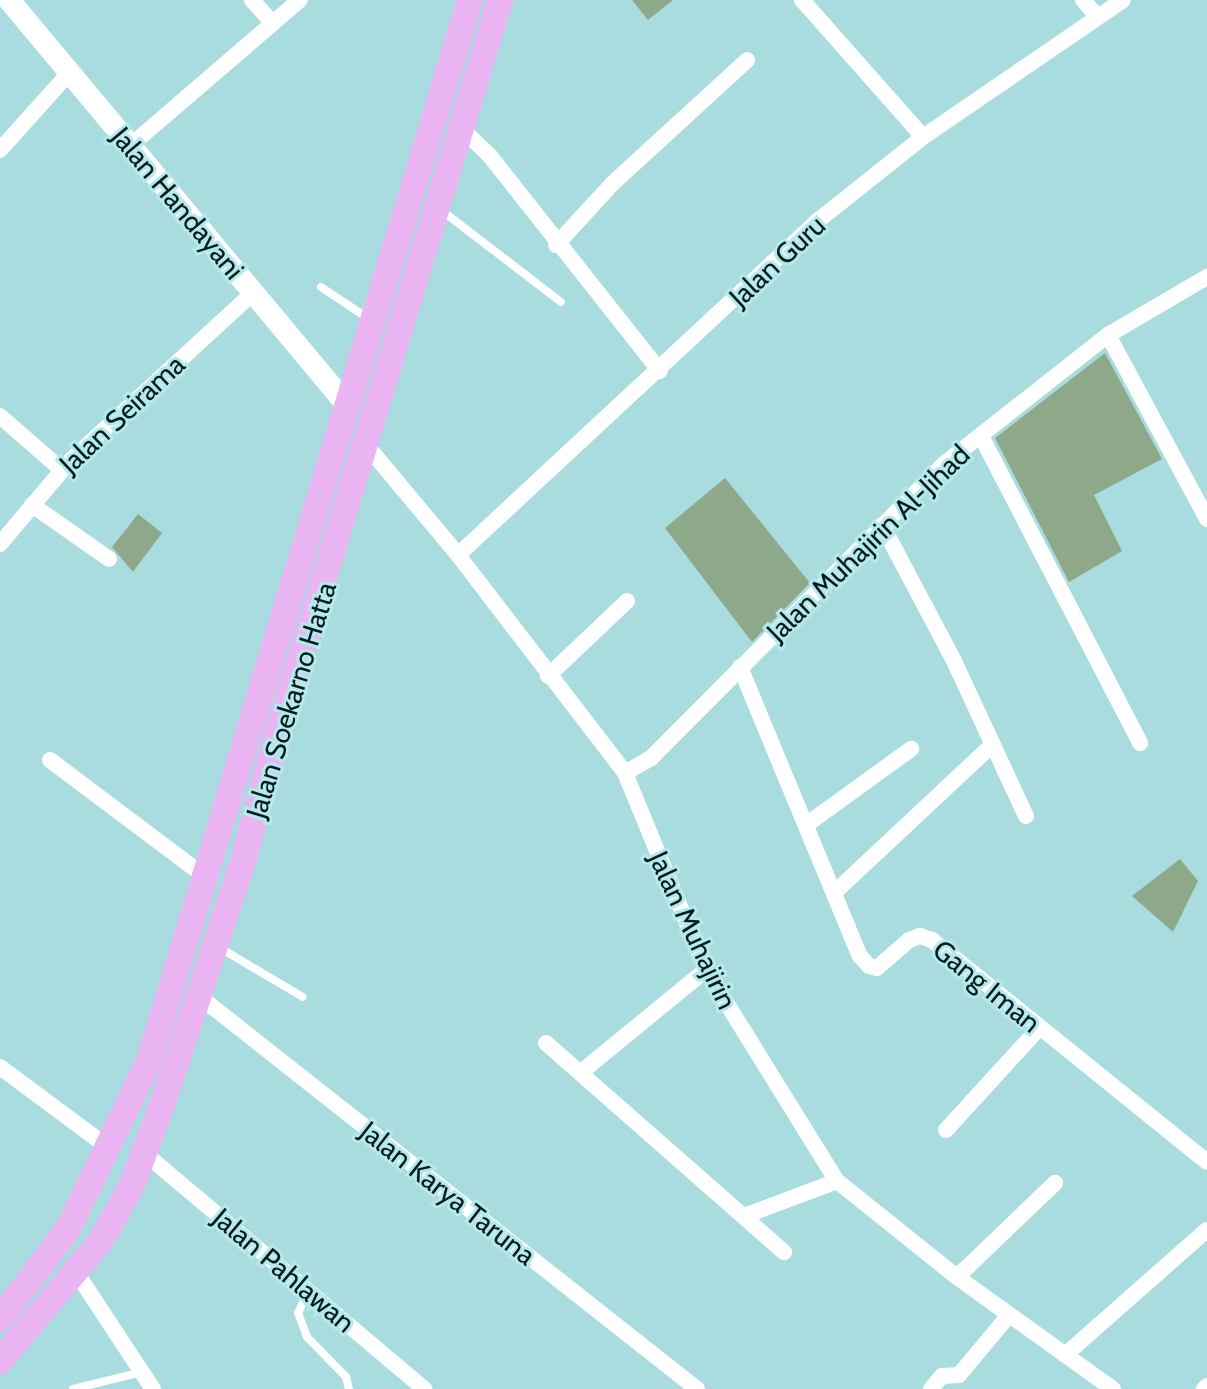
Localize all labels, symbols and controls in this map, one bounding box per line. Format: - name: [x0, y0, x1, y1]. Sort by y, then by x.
- street label: Jalan Handayani: [105, 120, 251, 286]
- street label: Jalan Guru: [722, 208, 832, 314]
- street label: Jalan Seirama: [52, 347, 192, 481]
- street label: Jalan Muhajirin Al-Jihad: [760, 437, 976, 649]
- street label: Jalan Soekarno Hatta: [239, 578, 343, 822]
- street label: Jalan Muhajirin: [642, 846, 744, 1014]
- street label: Gang Iman: [926, 932, 1048, 1040]
- street label: Jalan Karya Taruna: [354, 1114, 542, 1272]
- street label: Jalan Pahlawan: [206, 1201, 362, 1339]

